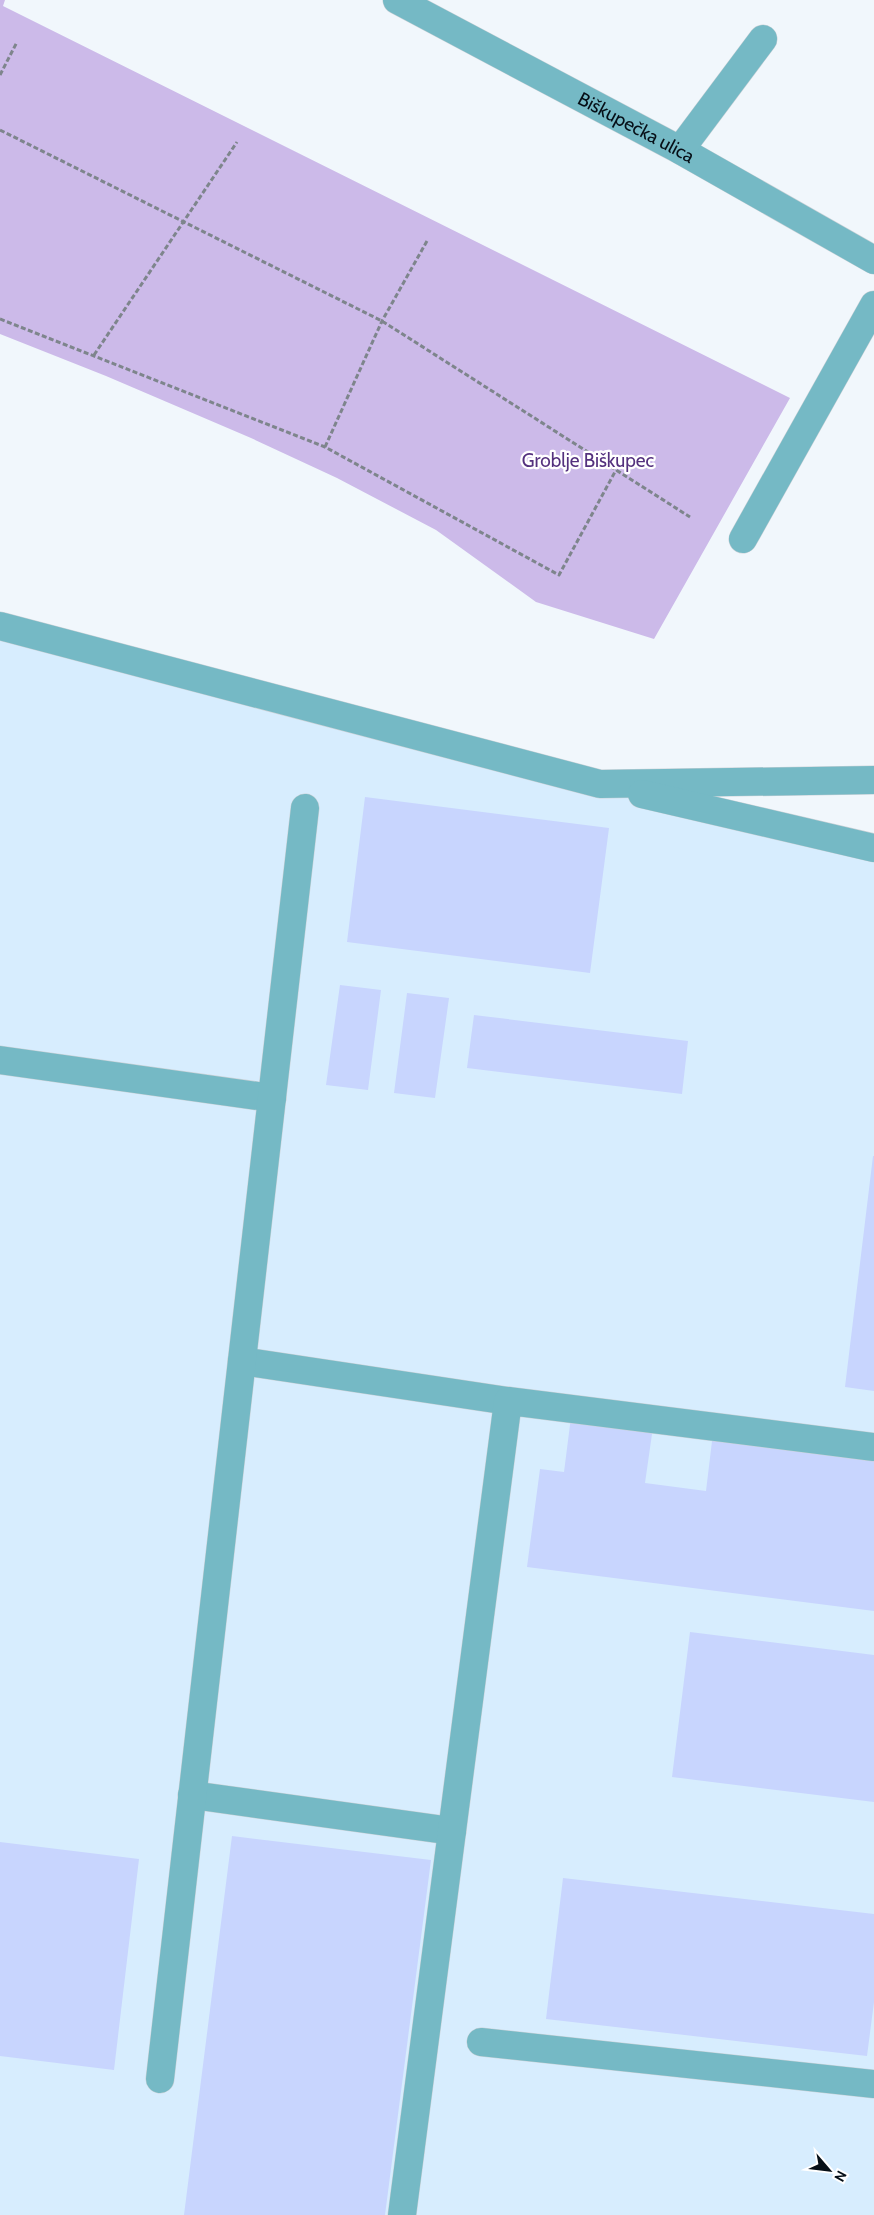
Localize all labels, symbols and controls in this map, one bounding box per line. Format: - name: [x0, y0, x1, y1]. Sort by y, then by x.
- street label: Biškupečka ulica: [574, 87, 699, 168]
- park label: Groblje Biškupec: [522, 449, 655, 472]
- north arrow: [804, 2145, 854, 2195]
- text: N: [830, 2168, 851, 2185]

